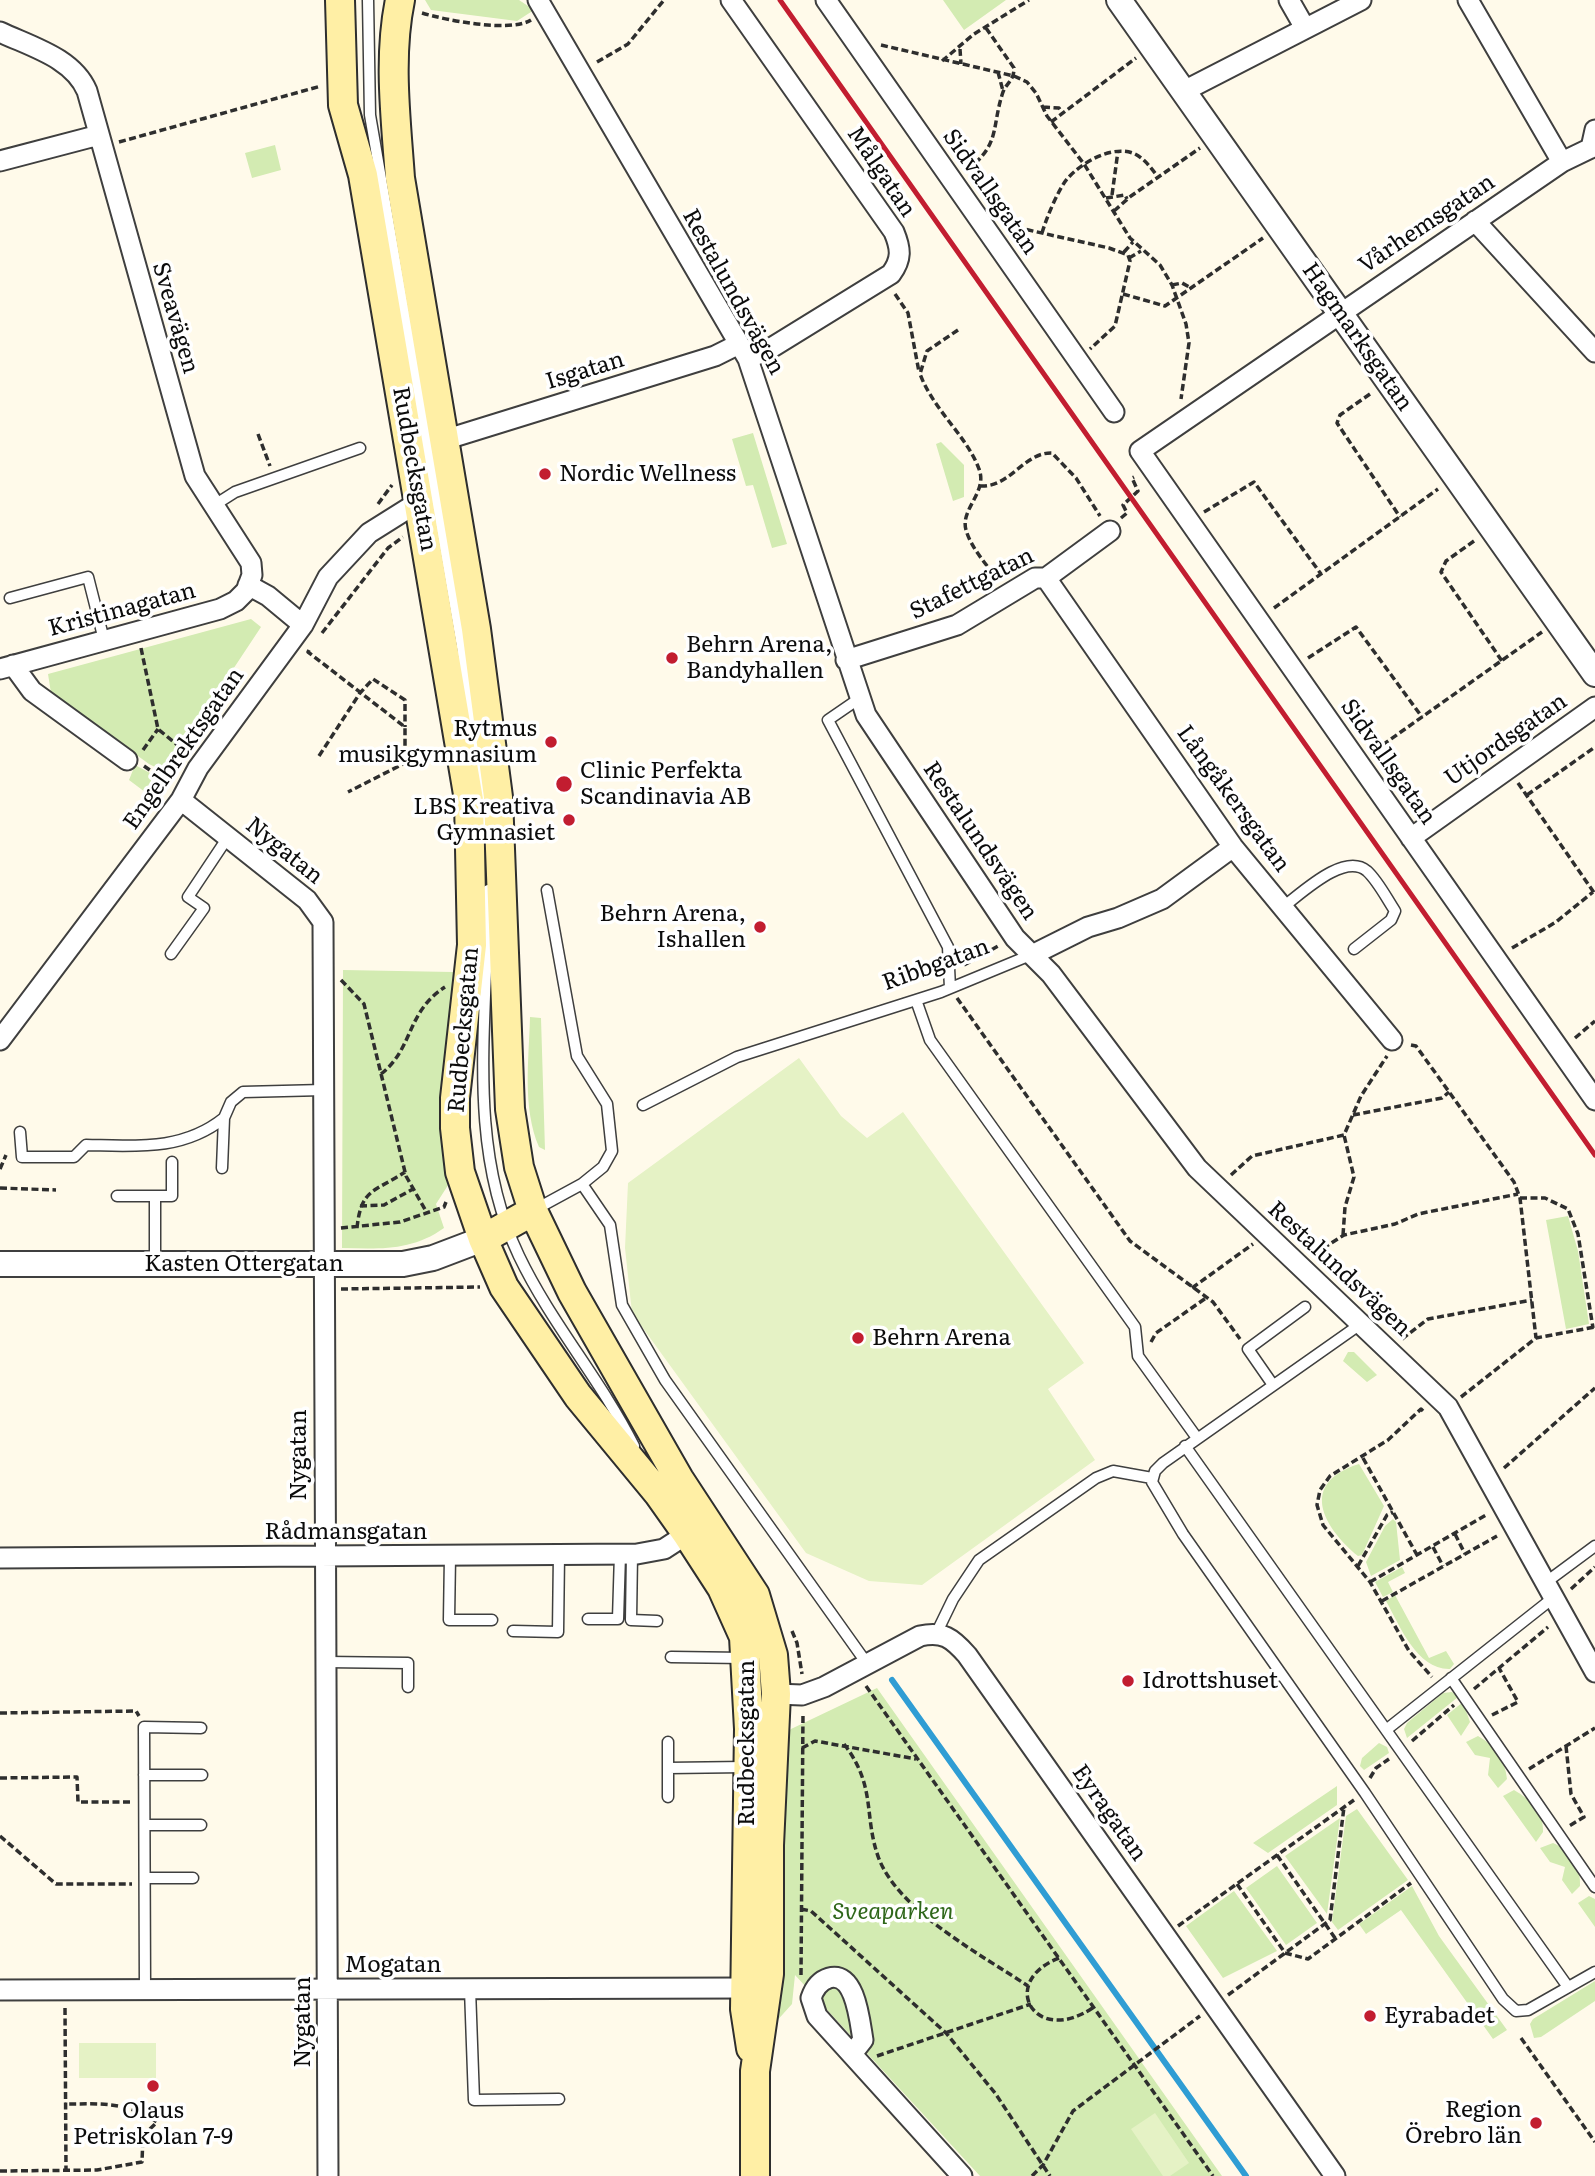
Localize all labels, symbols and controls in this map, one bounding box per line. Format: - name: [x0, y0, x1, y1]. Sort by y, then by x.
- street label: Målgatan: [841, 121, 921, 223]
- street label: Sidvallsgatan: [937, 124, 1043, 260]
- street label: Vårhemsgatan: [1354, 168, 1500, 280]
- street label: Restalundsvägen: [676, 204, 790, 380]
- street label: Hagmarksgatan: [1296, 258, 1418, 416]
- street label: Sveavägen: [146, 259, 204, 377]
- street label: Isgatan: [542, 346, 628, 396]
- street label: Rudbecksgatan: [386, 385, 442, 553]
- place label: Nordic Wellness: [559, 460, 736, 488]
- marker: Nordic Wellness: [537, 466, 553, 482]
- street label: Stafettgatan: [905, 542, 1039, 626]
- street label: Kristinagatan: [45, 577, 199, 643]
- place label: Behrn Arena, Bandyhallen: [686, 631, 832, 685]
- marker: Behrn Arena, Bandyhallen: [664, 650, 680, 666]
- street label: Engelbrektsgatan: [118, 663, 250, 835]
- street label: Utjordsgatan: [1439, 688, 1573, 792]
- street label: Sidvallsgatan: [1335, 694, 1441, 830]
- place label: Rytmus musikgymnasium: [338, 715, 537, 769]
- street label: Långåkersgatan: [1171, 720, 1295, 878]
- marker: Rytmus musikgymnasium: [543, 734, 559, 750]
- street label: Restalundsvägen: [917, 756, 1043, 926]
- place label: Clinic Perfekta Scandinavia AB: [580, 757, 751, 811]
- marker: Clinic Perfekta Scandinavia AB: [554, 774, 574, 794]
- place label: LBS Kreativa Gymnasiet: [413, 793, 555, 847]
- street label: Nygatan: [240, 811, 328, 891]
- marker: LBS Kreativa Gymnasiet: [561, 812, 577, 828]
- place label: Behrn Arena, Ishallen: [600, 900, 746, 954]
- marker: Behrn Arena, Ishallen: [752, 919, 768, 935]
- street label: Ribbgatan: [879, 933, 993, 997]
- street label: Rudbecksgatan: [443, 946, 485, 1114]
- street label: Restalundsvägen: [1262, 1196, 1416, 1342]
- street label: Kasten Ottergatan: [144, 1250, 344, 1278]
- place label: Behrn Arena: [872, 1324, 1011, 1352]
- marker: Behrn Arena: [850, 1330, 866, 1346]
- street label: Nygatan: [285, 1409, 313, 1501]
- street label: Rådmansgatan: [264, 1518, 428, 1546]
- street label: Rudbecksgatan: [733, 1660, 761, 1826]
- place label: Idrottshuset: [1142, 1667, 1278, 1695]
- marker: Idrottshuset: [1120, 1673, 1136, 1689]
- street label: Eyragatan: [1066, 1759, 1152, 1867]
- park label: Sveaparken: [832, 1898, 954, 1926]
- street label: Mogatan: [345, 1951, 441, 1979]
- street label: Nygatan: [289, 1976, 317, 2068]
- place label: Eyrabadet: [1384, 2002, 1495, 2030]
- marker: Eyrabadet: [1362, 2008, 1378, 2024]
- marker: Olaus Petriskolan 7-9: [145, 2078, 161, 2094]
- place label: Region Örebro län: [1405, 2096, 1522, 2150]
- place label: Olaus Petriskolan 7-9: [73, 2097, 233, 2151]
- marker: Region Örebro län: [1528, 2115, 1544, 2131]

